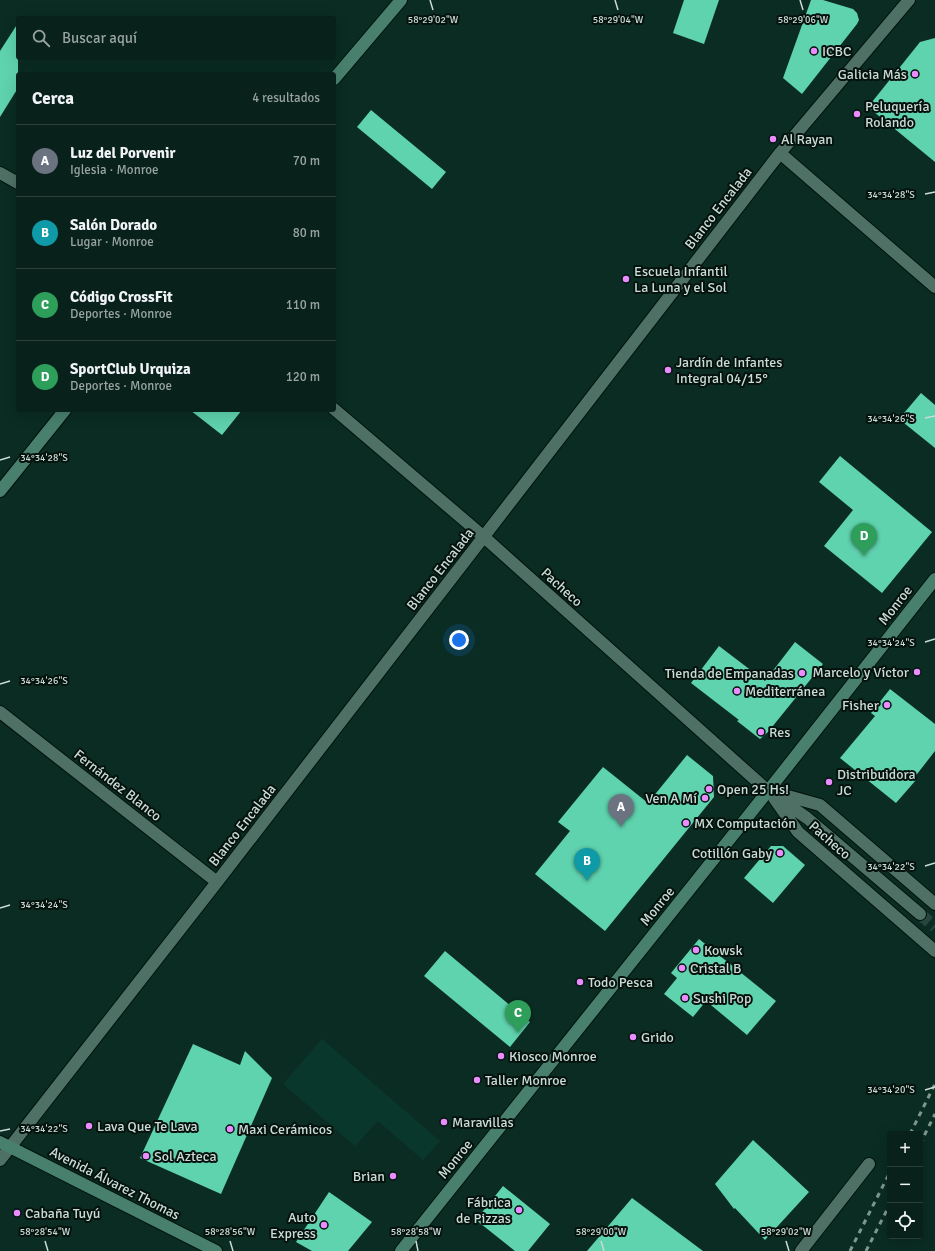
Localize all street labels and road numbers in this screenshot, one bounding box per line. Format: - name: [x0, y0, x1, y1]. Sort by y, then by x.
- street label: Blanco Encalada: [681, 164, 756, 253]
- street label: Blanco Encalada: [403, 525, 478, 614]
- street label: Pacheco: [538, 564, 586, 610]
- street label: Monroe: [875, 582, 916, 628]
- street label: Fernández Blanco: [71, 746, 165, 825]
- street label: Blanco Encalada: [205, 781, 280, 870]
- street label: Pacheco: [805, 818, 854, 863]
- street label: Monroe: [636, 883, 678, 929]
- street label: Monroe: [434, 1136, 476, 1182]
- street label: Avenida Álvarez Thomas: [47, 1143, 183, 1224]

